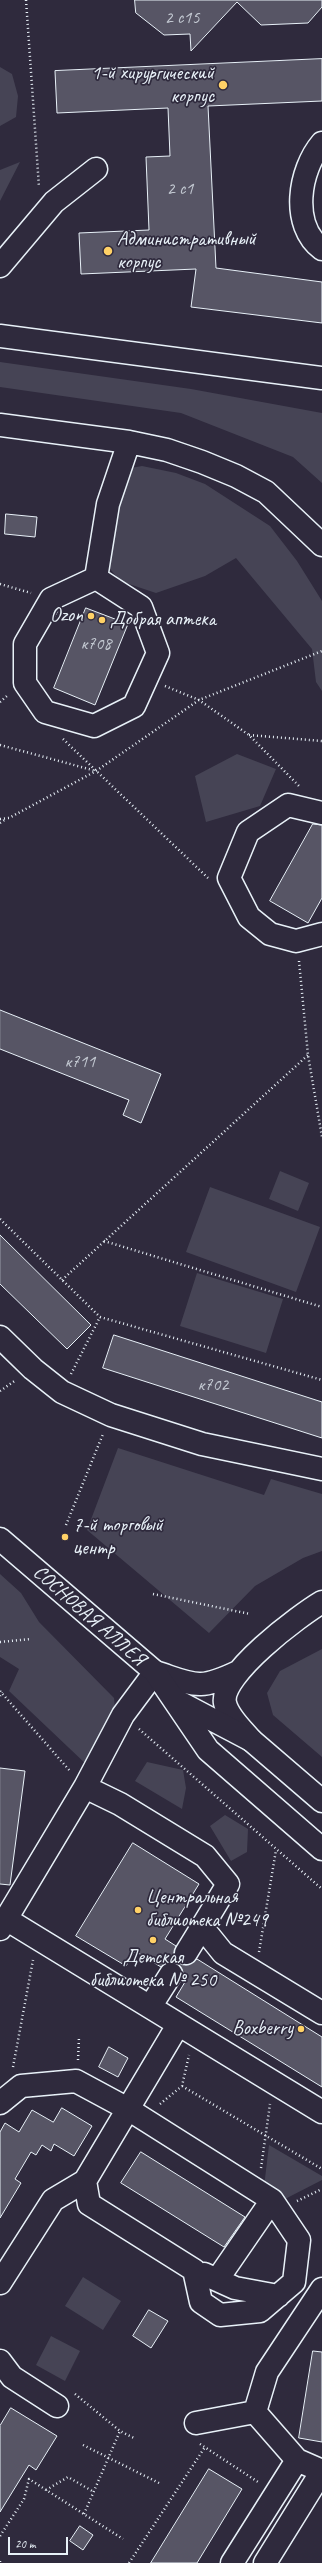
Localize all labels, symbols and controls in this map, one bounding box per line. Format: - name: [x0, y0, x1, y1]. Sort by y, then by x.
- house number: 2 с15: [164, 7, 200, 29]
- place label: 1-й хирургический корпус: [91, 62, 214, 109]
- marker: 1-й хирургический корпус: [217, 79, 229, 91]
- house number: 2 с1: [167, 178, 193, 200]
- place label: Административный корпус: [117, 228, 256, 275]
- marker: Административный корпус: [102, 245, 114, 257]
- place label: Ozon: [50, 604, 83, 628]
- place label: Добрая аптека: [110, 608, 216, 632]
- marker: Ozon: [86, 611, 96, 621]
- marker: Добрая аптека: [97, 615, 107, 625]
- house number: к708: [81, 633, 111, 655]
- house number: к711: [65, 1051, 95, 1073]
- house number: к702: [198, 1374, 228, 1396]
- place label: 7-й торговый центр: [73, 1514, 163, 1561]
- marker: 7-й торговый центр: [60, 1532, 70, 1542]
- street label: СОСНОВАЯ АЛЛЕЯ: [28, 1561, 150, 1671]
- place label: Центральная библиотека №249: [146, 1886, 268, 1933]
- marker: Центральная библиотека №249: [133, 1905, 143, 1915]
- marker: Детская библиотека № 250: [148, 1935, 158, 1945]
- place label: Детская библиотека № 250: [90, 1946, 216, 1993]
- place label: Boxberry: [232, 2017, 293, 2041]
- marker: Boxberry: [296, 2024, 306, 2034]
- scale bar: [10, 2529, 70, 2555]
- text: 20 m: [15, 2536, 35, 2552]

